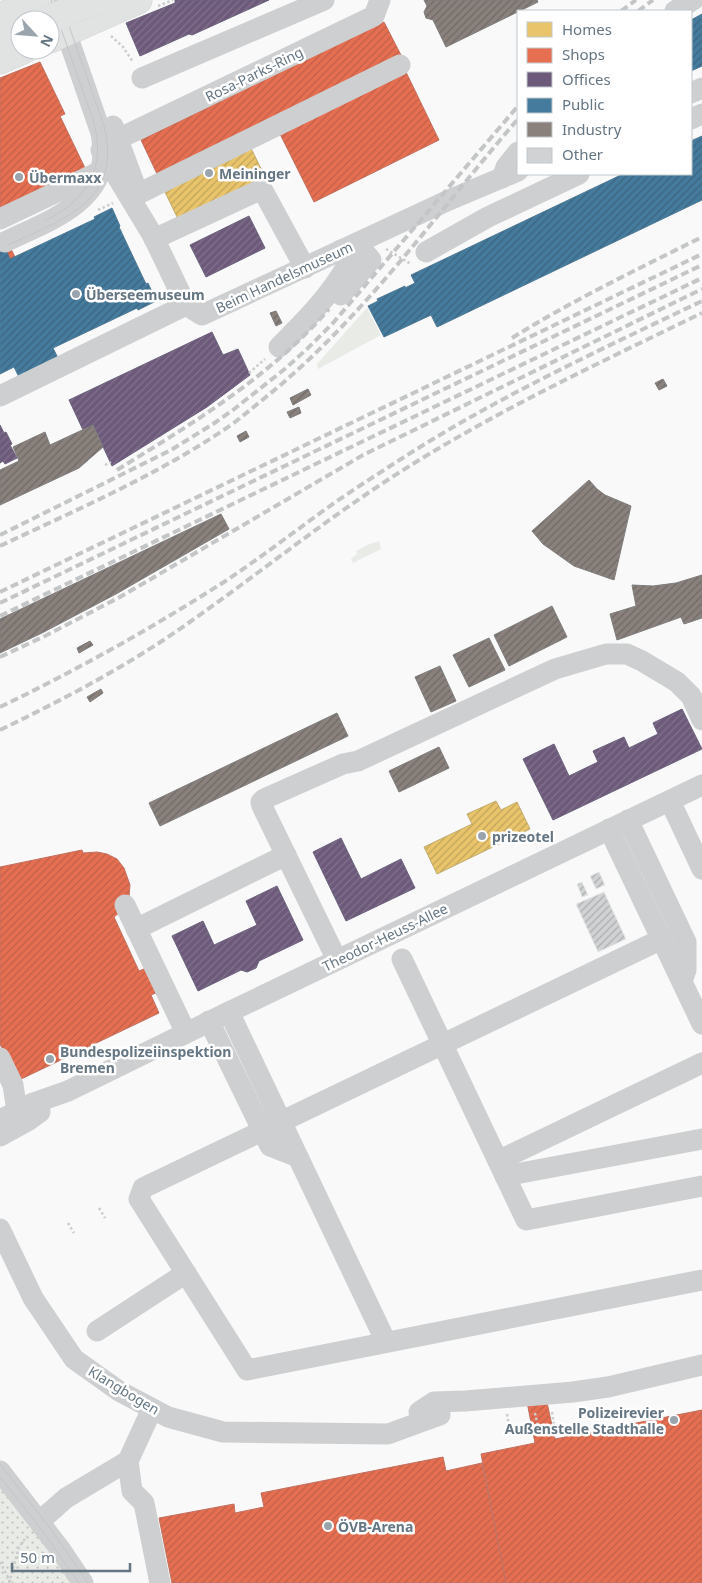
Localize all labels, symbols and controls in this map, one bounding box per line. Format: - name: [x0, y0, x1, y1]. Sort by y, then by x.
- north arrow: [10, 10, 60, 60]
- legend: [517, 10, 692, 175]
- text: Homes: [562, 19, 612, 39]
- text: N: [36, 32, 58, 50]
- street label: Rosa-Parks-Ring: [202, 42, 306, 106]
- text: Shops: [562, 44, 605, 64]
- text: Offices: [562, 69, 611, 89]
- text: Public: [562, 94, 605, 114]
- text: Industry: [562, 119, 622, 139]
- text: Other: [562, 144, 603, 164]
- place label: Meininger: [219, 164, 291, 183]
- marker: Meininger: [203, 167, 215, 179]
- place label: Übermaxx: [29, 168, 102, 187]
- marker: Übermaxx: [13, 171, 25, 183]
- street label: Beim Handelsmuseum: [212, 237, 356, 317]
- place label: Überseemuseum: [86, 285, 205, 304]
- marker: Überseemuseum: [70, 288, 82, 300]
- place label: prizeotel: [492, 827, 554, 846]
- marker: prizeotel: [476, 830, 488, 842]
- street label: Theodor-Heuss-Allee: [319, 898, 451, 976]
- place label: Bundespolizeiinspektion Bremen: [60, 1042, 231, 1077]
- marker: Bundespolizeiinspektion Bremen: [44, 1053, 56, 1065]
- street label: Klangbogen: [85, 1361, 163, 1419]
- place label: Polizeirevier Außenstelle Stadthalle: [505, 1403, 665, 1438]
- marker: Polizeirevier Außenstelle Stadthalle: [668, 1414, 680, 1426]
- place label: ÖVB-Arena: [338, 1517, 413, 1536]
- marker: ÖVB-Arena: [322, 1520, 334, 1532]
- scale bar: [12, 1540, 130, 1572]
- text: 50 m: [20, 1547, 55, 1567]

